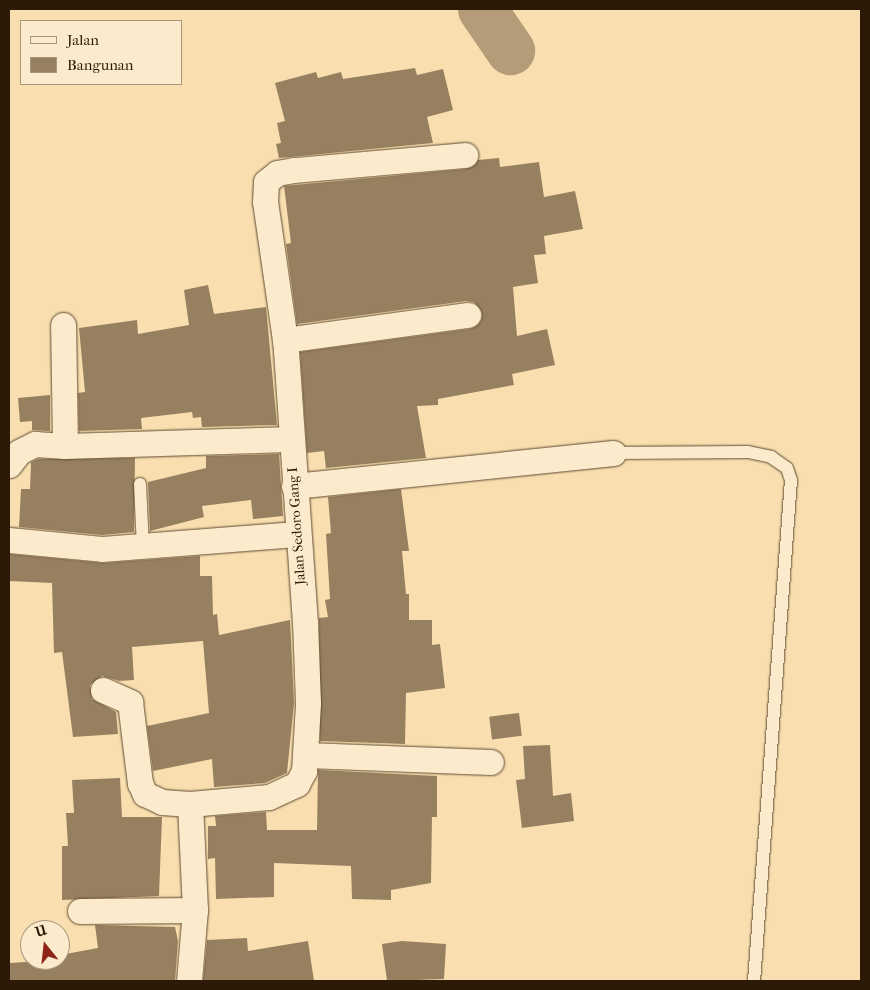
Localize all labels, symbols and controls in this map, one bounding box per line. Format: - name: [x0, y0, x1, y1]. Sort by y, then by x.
- legend: [20, 20, 182, 85]
- text: Jalan: [67, 31, 99, 49]
- text: Bangunan: [67, 56, 134, 74]
- street label: Jalan Sedoro Gang I: [285, 466, 309, 586]
- north arrow: [20, 920, 70, 970]
- text: U: [33, 921, 49, 941]

